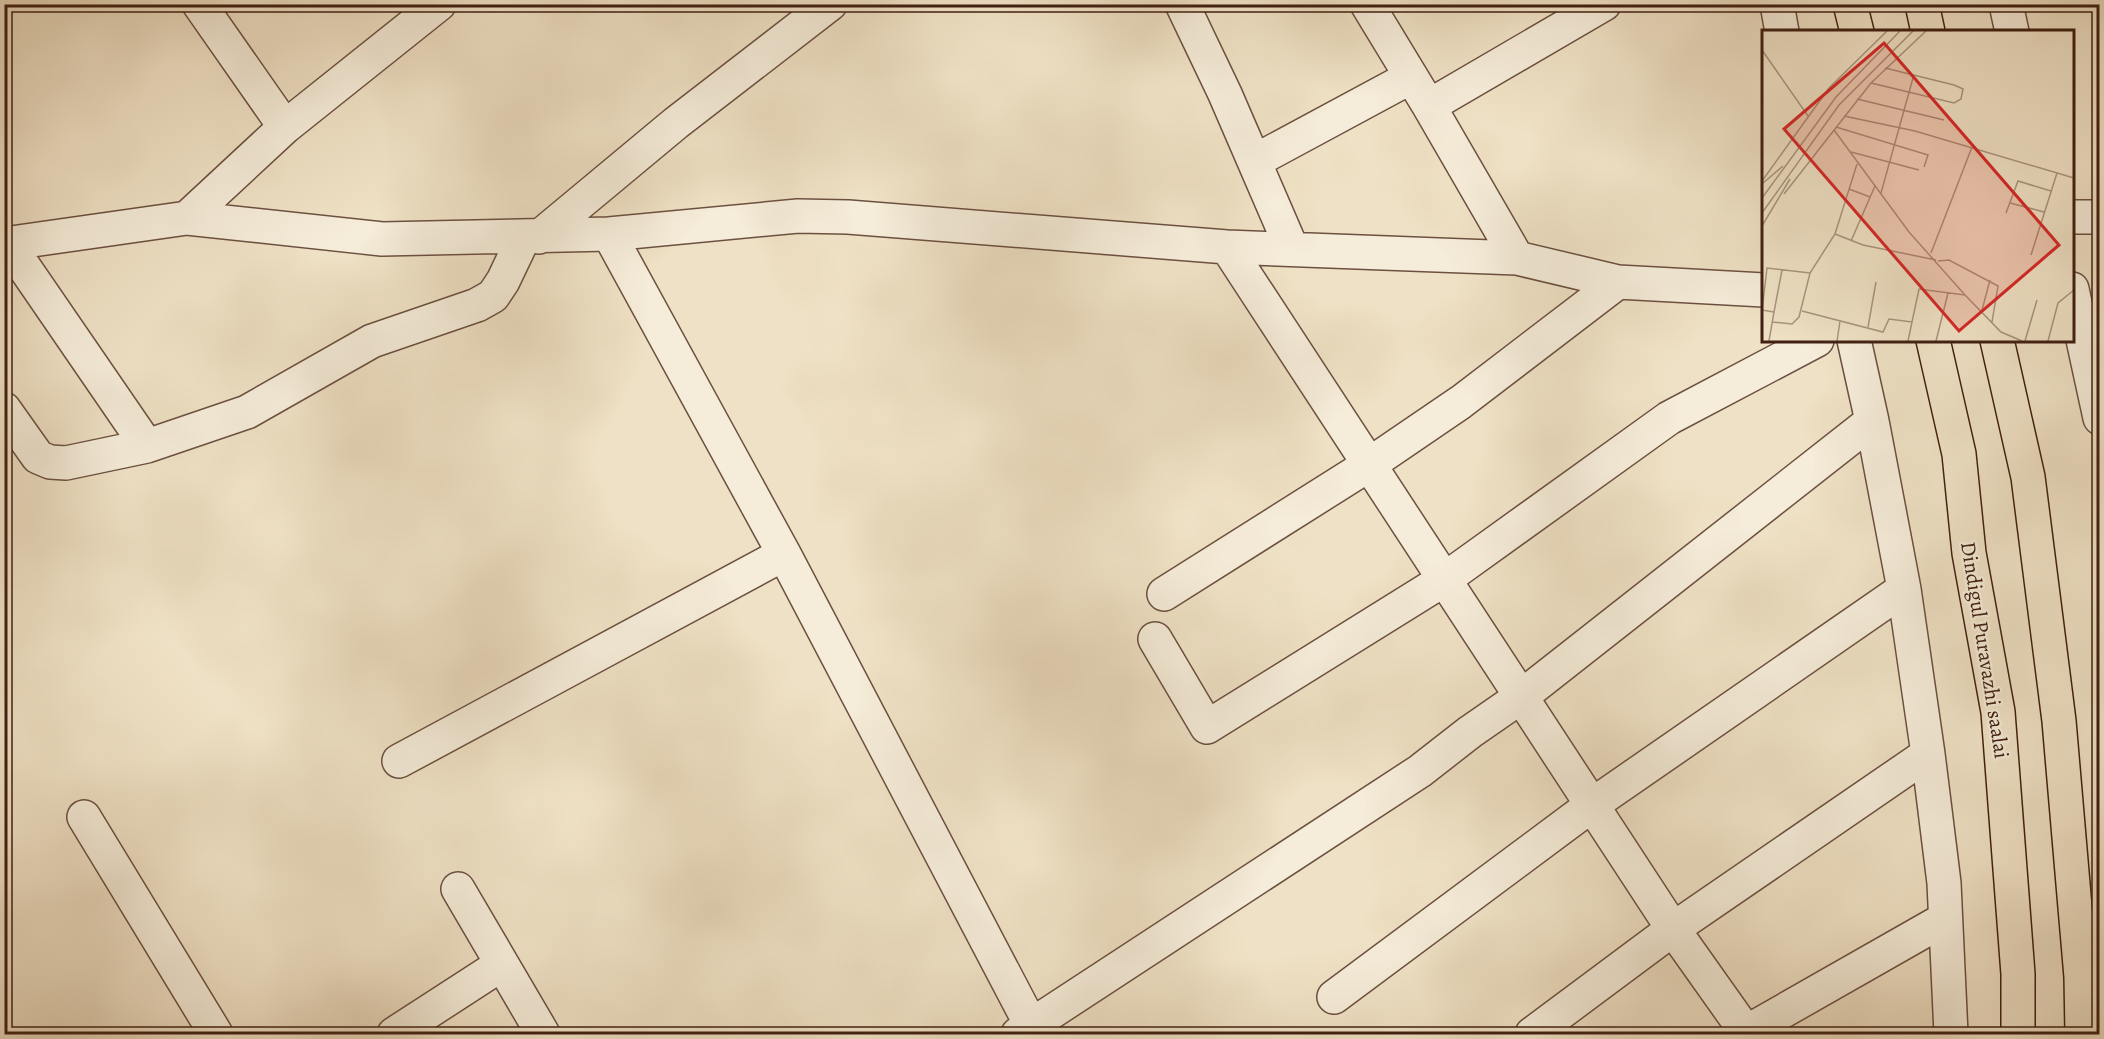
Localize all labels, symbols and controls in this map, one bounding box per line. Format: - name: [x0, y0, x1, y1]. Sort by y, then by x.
- inset map: [1762, 30, 2074, 342]
- street label: Dindigul Puravazhi saalai: [1954, 540, 2016, 761]

